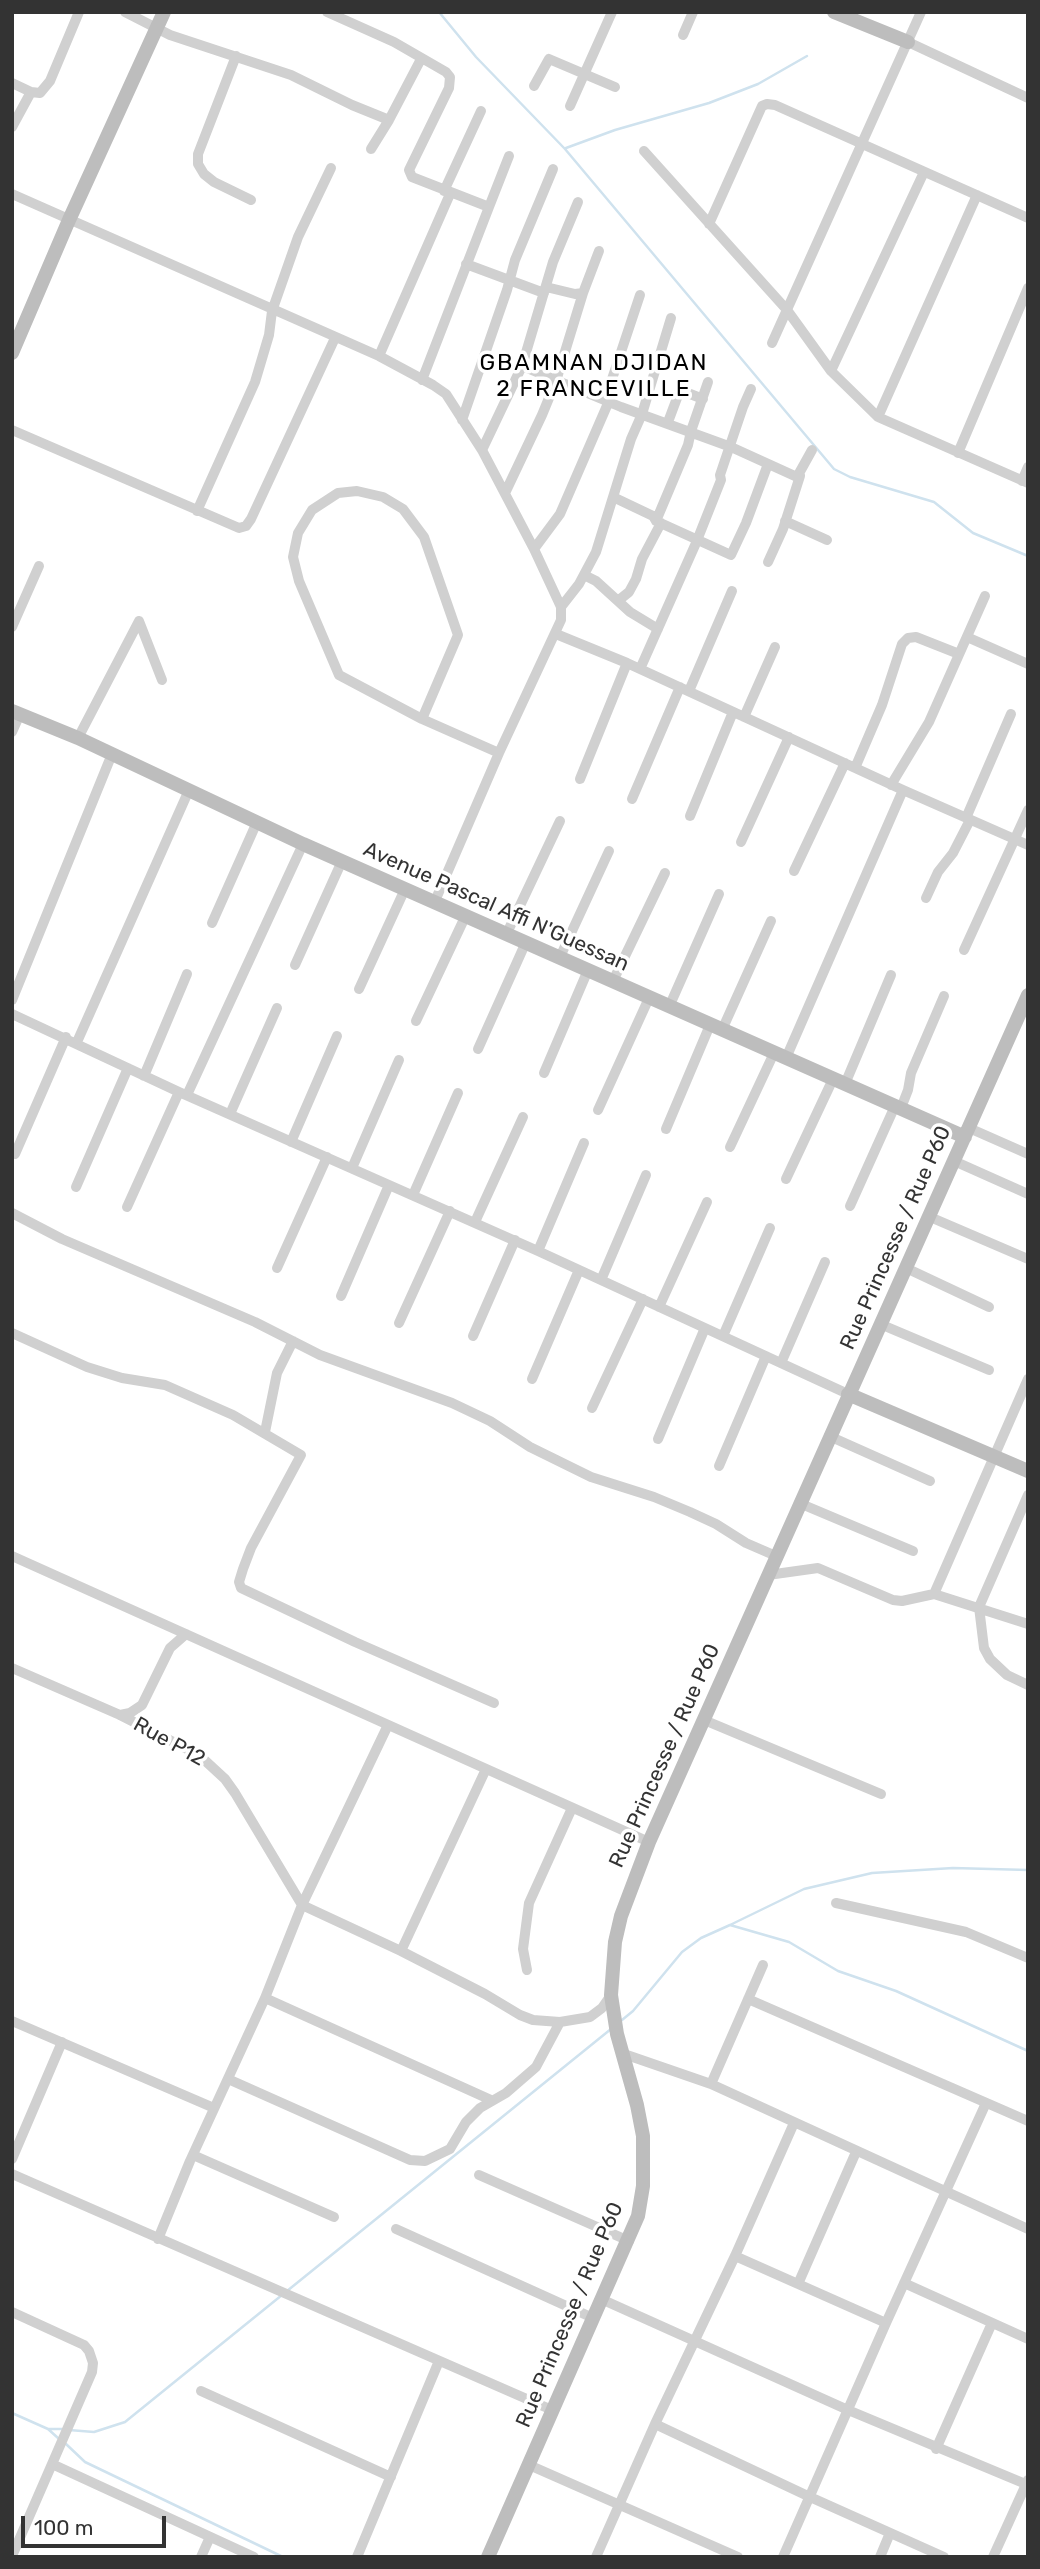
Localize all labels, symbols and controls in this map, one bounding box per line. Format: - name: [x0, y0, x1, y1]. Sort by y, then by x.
- district label: GBAMNAN DJIDAN 2 FRANCEVILLE: [481, 349, 707, 403]
- street label: Avenue Pascal Affi N'Guessan: [359, 837, 633, 977]
- street label: Rue Princesse / Rue P60: [835, 1122, 957, 1354]
- street label: Rue Princesse / Rue P60: [604, 1640, 726, 1872]
- street label: Rue P12: [129, 1712, 209, 1772]
- street label: Rue Princesse / Rue P60: [511, 2199, 629, 2431]
- scale bar: [24, 2502, 170, 2546]
- text: 100 m: [34, 2515, 93, 2540]

